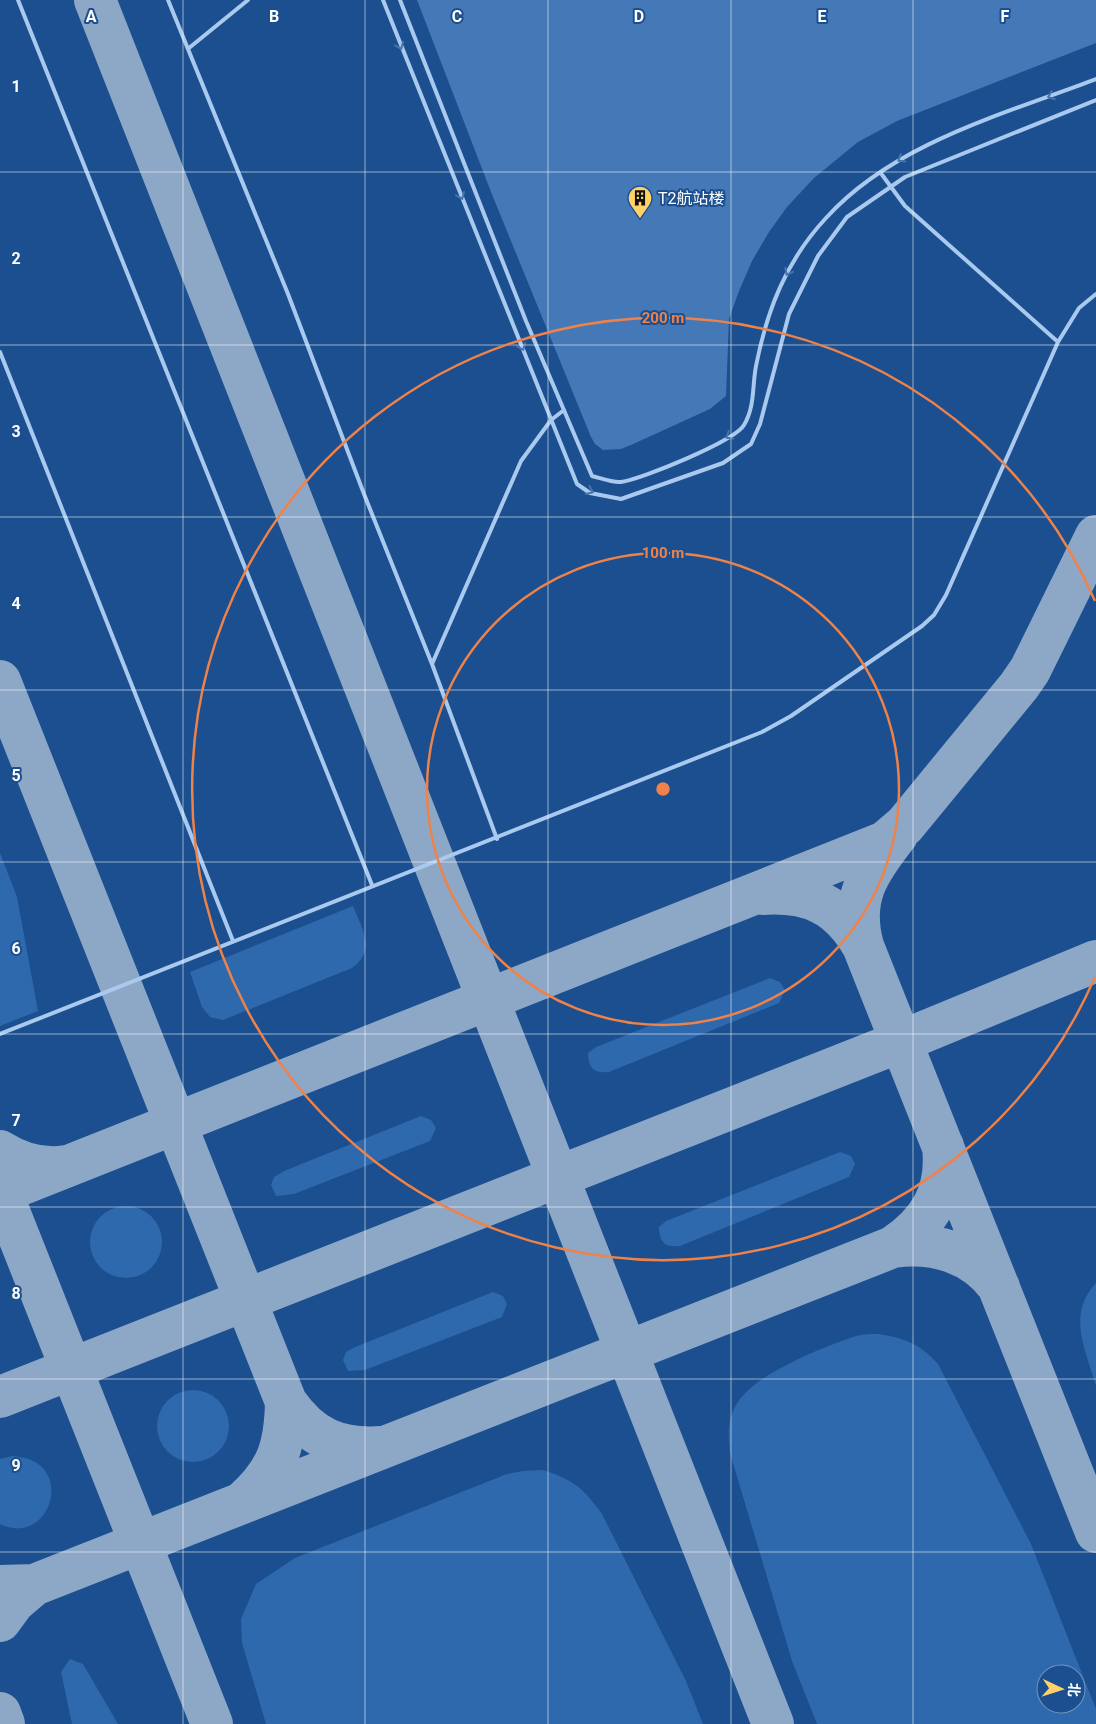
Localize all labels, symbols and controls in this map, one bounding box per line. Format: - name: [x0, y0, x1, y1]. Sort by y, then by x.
- text: A: [86, 7, 97, 26]
- text: B: [269, 7, 279, 26]
- text: C: [452, 7, 462, 26]
- text: D: [634, 7, 644, 26]
- text: E: [818, 7, 827, 26]
- text: F: [1001, 7, 1010, 26]
- one-way arrow: [394, 41, 404, 50]
- text: 1: [11, 77, 21, 96]
- one-way arrow: [1047, 91, 1055, 101]
- one-way arrow: [897, 153, 906, 162]
- building icon: T2航站楼: [627, 185, 653, 219]
- place label: T2航站楼: [658, 189, 725, 208]
- one-way arrow: [455, 192, 465, 200]
- text: 2: [11, 249, 21, 268]
- one-way arrow: [784, 267, 794, 276]
- text: 200 m: [642, 309, 684, 327]
- one-way arrow: [516, 342, 526, 351]
- text: 3: [11, 422, 21, 441]
- one-way arrow: [725, 430, 734, 440]
- one-way arrow: [585, 484, 594, 495]
- text: 100 m: [642, 544, 684, 562]
- text: 4: [11, 594, 21, 613]
- text: 5: [11, 766, 21, 785]
- centre of rings: [654, 780, 672, 798]
- text: 6: [11, 939, 21, 958]
- text: 7: [11, 1111, 21, 1130]
- text: 8: [11, 1284, 21, 1303]
- text: 9: [11, 1456, 21, 1475]
- north arrow: [1036, 1664, 1086, 1714]
- text: 北: [1065, 1682, 1082, 1697]

